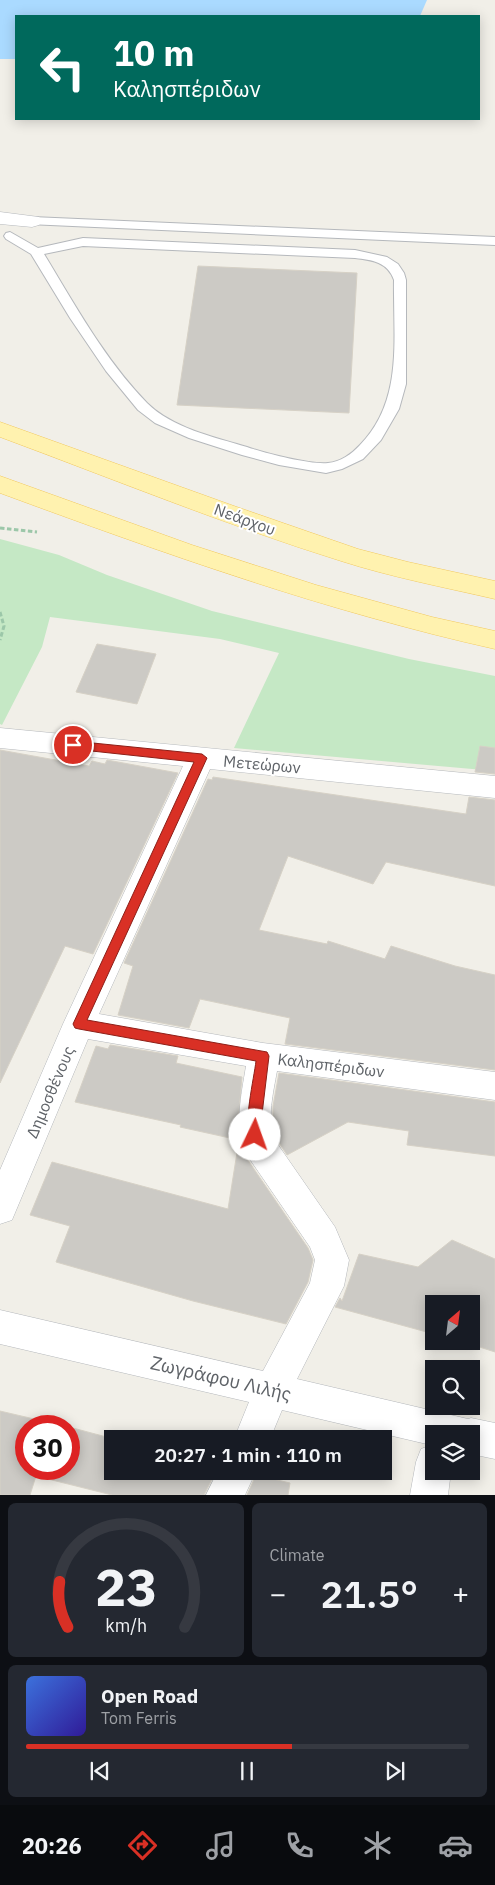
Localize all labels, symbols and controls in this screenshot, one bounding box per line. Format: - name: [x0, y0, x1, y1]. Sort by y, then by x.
- text: 10 m: [113, 30, 195, 76]
- icon: left: [30, 35, 95, 100]
- text: Καλησπέριδων: [113, 74, 261, 103]
- street label: Νεάρχου: [211, 499, 279, 539]
- pin: [52, 724, 94, 766]
- icon: arrive: [59, 731, 87, 759]
- street label: Μετεώρων: [222, 751, 302, 777]
- street label: Δημοσθένους: [22, 1043, 78, 1141]
- street label: Καλησπέριδων: [276, 1049, 386, 1081]
- position arrow: [228, 1108, 280, 1160]
- north arrow: [425, 1295, 480, 1350]
- map controls: [425, 1295, 480, 1480]
- street label: Ζωγράφου Λιλής: [148, 1350, 294, 1406]
- button: search: [425, 1360, 480, 1415]
- speed limit sign: 30: [15, 1415, 80, 1480]
- button: layers: [425, 1425, 480, 1480]
- text: 20:27 · 1 min · 110 m: [154, 1443, 342, 1467]
- text: Climate: [270, 1545, 325, 1565]
- text: 23: [95, 1553, 157, 1620]
- text: 21.5°: [320, 1569, 418, 1618]
- text: −: [270, 1575, 286, 1612]
- text: +: [452, 1575, 469, 1612]
- text: km/h: [105, 1614, 147, 1637]
- text: Open Road: [101, 1684, 198, 1708]
- text: Tom Ferris: [101, 1708, 177, 1728]
- icon: previous: [86, 1757, 114, 1785]
- icon: pause: [233, 1757, 261, 1785]
- icon: next: [381, 1757, 409, 1785]
- icon: directions: [125, 1828, 160, 1863]
- icon: music: [203, 1828, 238, 1863]
- icon: phone: [282, 1828, 317, 1863]
- icon: climate: [360, 1828, 395, 1863]
- icon: car: [438, 1828, 473, 1863]
- text: 20:26: [22, 1831, 82, 1860]

